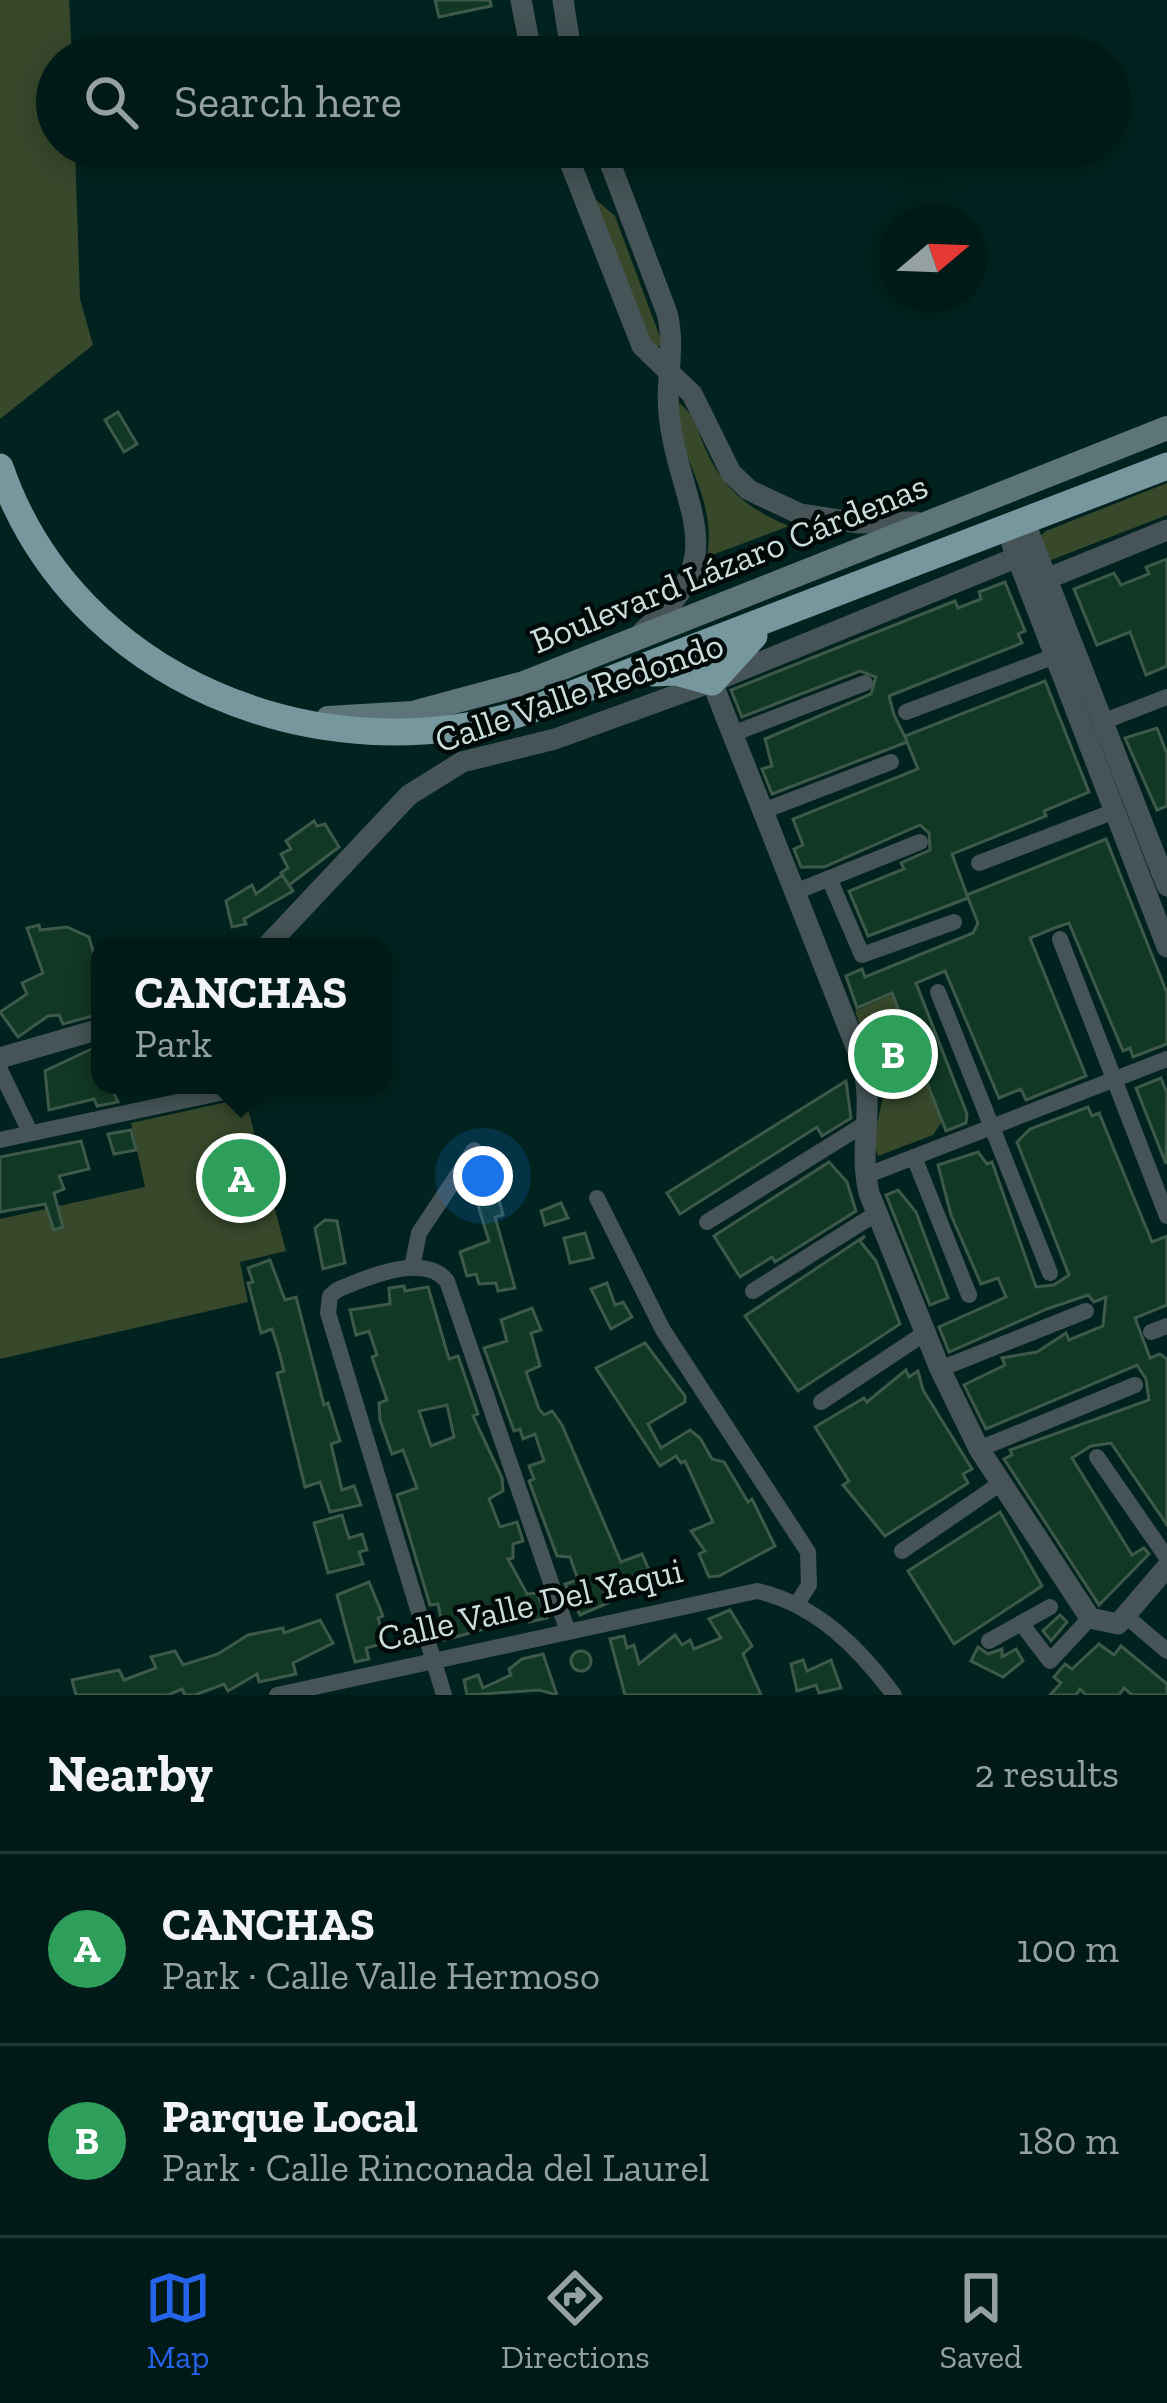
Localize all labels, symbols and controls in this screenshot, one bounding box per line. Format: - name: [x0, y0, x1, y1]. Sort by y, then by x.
- search box: [36, 36, 1131, 168]
- icon: search: [78, 69, 144, 135]
- text: Search here: [174, 75, 402, 129]
- north arrow: [879, 204, 987, 312]
- street label: Boulevard Lázaro Cárdenas: [524, 464, 934, 662]
- street label: Calle Valle Redondo: [429, 622, 729, 762]
- popup: [91, 938, 391, 1094]
- text: CANCHAS: [135, 966, 347, 1020]
- pin: B: [854, 1009, 932, 1099]
- text: Park: [135, 1020, 212, 1067]
- pin: A: [202, 1133, 280, 1223]
- your location: [453, 1146, 513, 1206]
- street label: Calle Valle Del Yaqui: [373, 1548, 687, 1660]
- text: Nearby: [48, 1743, 213, 1804]
- text: 2 results: [974, 1750, 1119, 1797]
- text: CANCHAS: [162, 1898, 375, 1952]
- text: A: [74, 1925, 100, 1972]
- text: 100 m: [1017, 1925, 1119, 1972]
- text: Park · Calle Valle Hermoso: [162, 1952, 600, 1999]
- text: Parque Local: [162, 2090, 418, 2144]
- text: B: [75, 2117, 99, 2164]
- text: 180 m: [1018, 2117, 1119, 2164]
- text: Park · Calle Rinconada del Laurel: [162, 2144, 709, 2191]
- tab: Map: [145, 2265, 211, 2376]
- tab: Directions: [501, 2265, 650, 2376]
- tab: Saved: [939, 2265, 1022, 2376]

